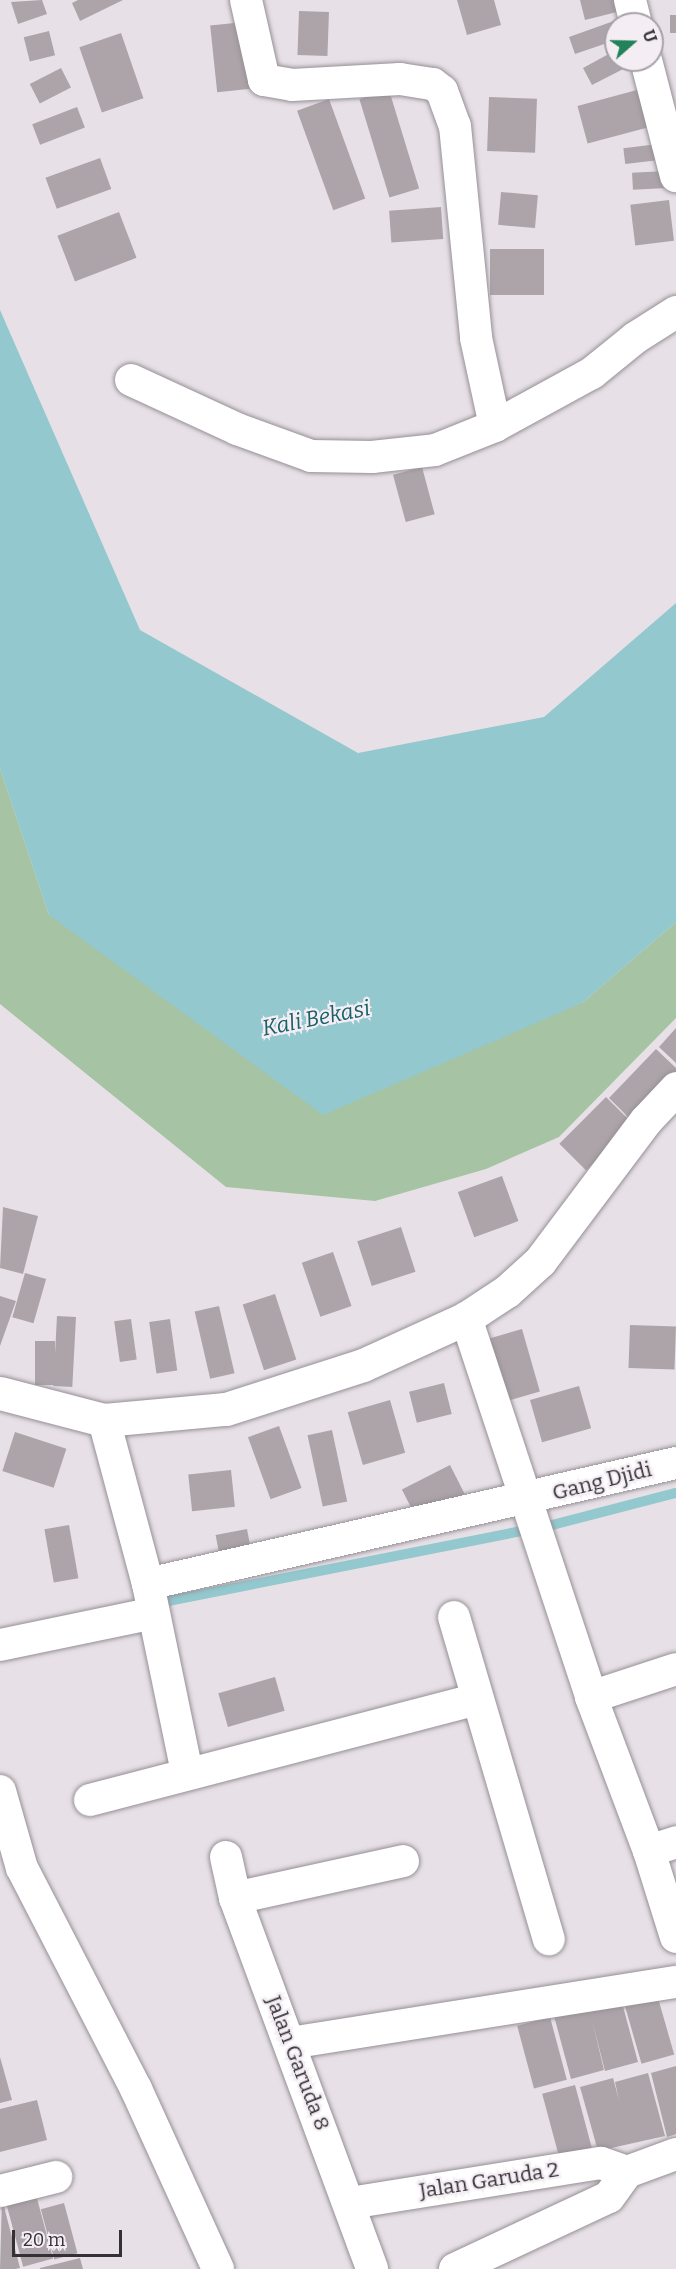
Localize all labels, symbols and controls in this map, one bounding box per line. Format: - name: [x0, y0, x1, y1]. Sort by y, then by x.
- north arrow: [604, 12, 664, 72]
- text: U: [639, 28, 660, 45]
- water label: Kali Bekasi: [260, 995, 372, 1041]
- street label: Gang Djidi: [550, 1456, 654, 1506]
- street label: Jalan Garuda 8: [261, 1992, 335, 2134]
- street label: Jalan Garuda 2: [417, 2157, 561, 2203]
- scale bar: [15, 2218, 124, 2256]
- text: 20 m: [23, 2229, 65, 2251]

